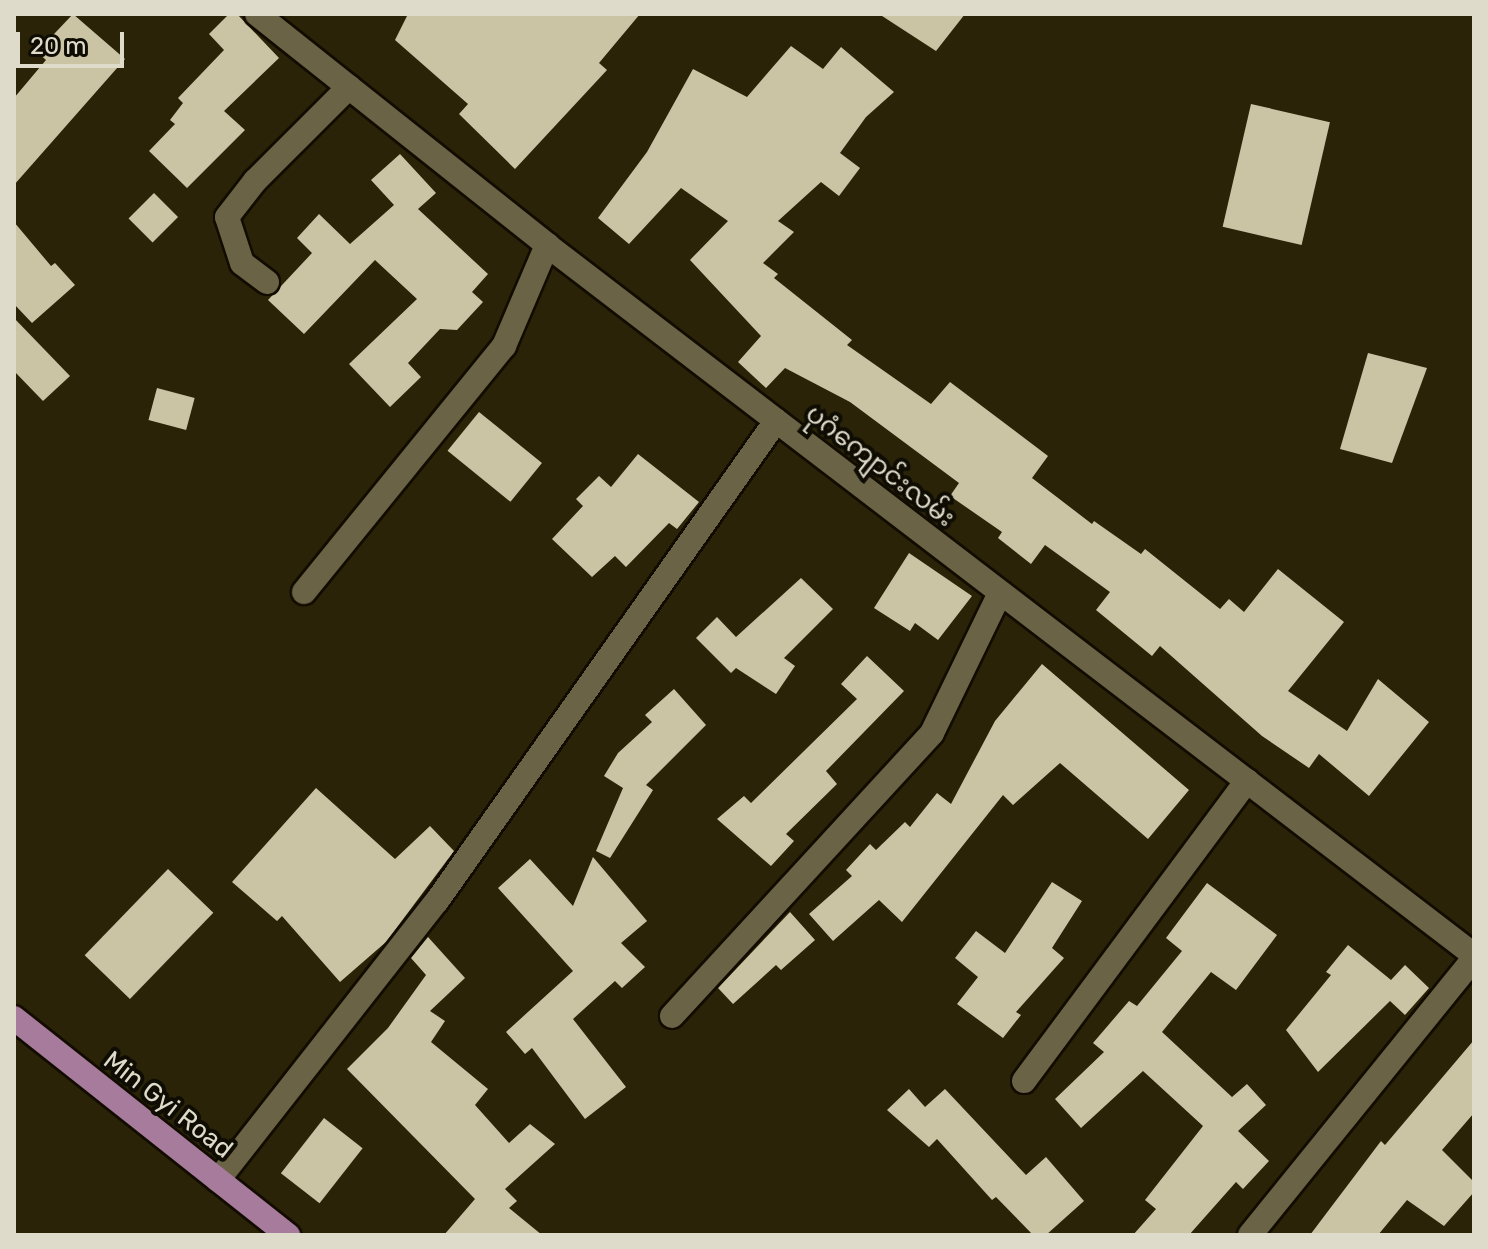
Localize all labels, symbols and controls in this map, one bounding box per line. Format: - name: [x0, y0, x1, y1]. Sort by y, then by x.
- scale bar: [20, 16, 128, 66]
- text: 20 m: [30, 32, 87, 60]
- street label: ပုဂံကျောင်းလမ်း: [799, 398, 961, 534]
- street label: Min Gyi Road: [97, 1045, 239, 1165]

